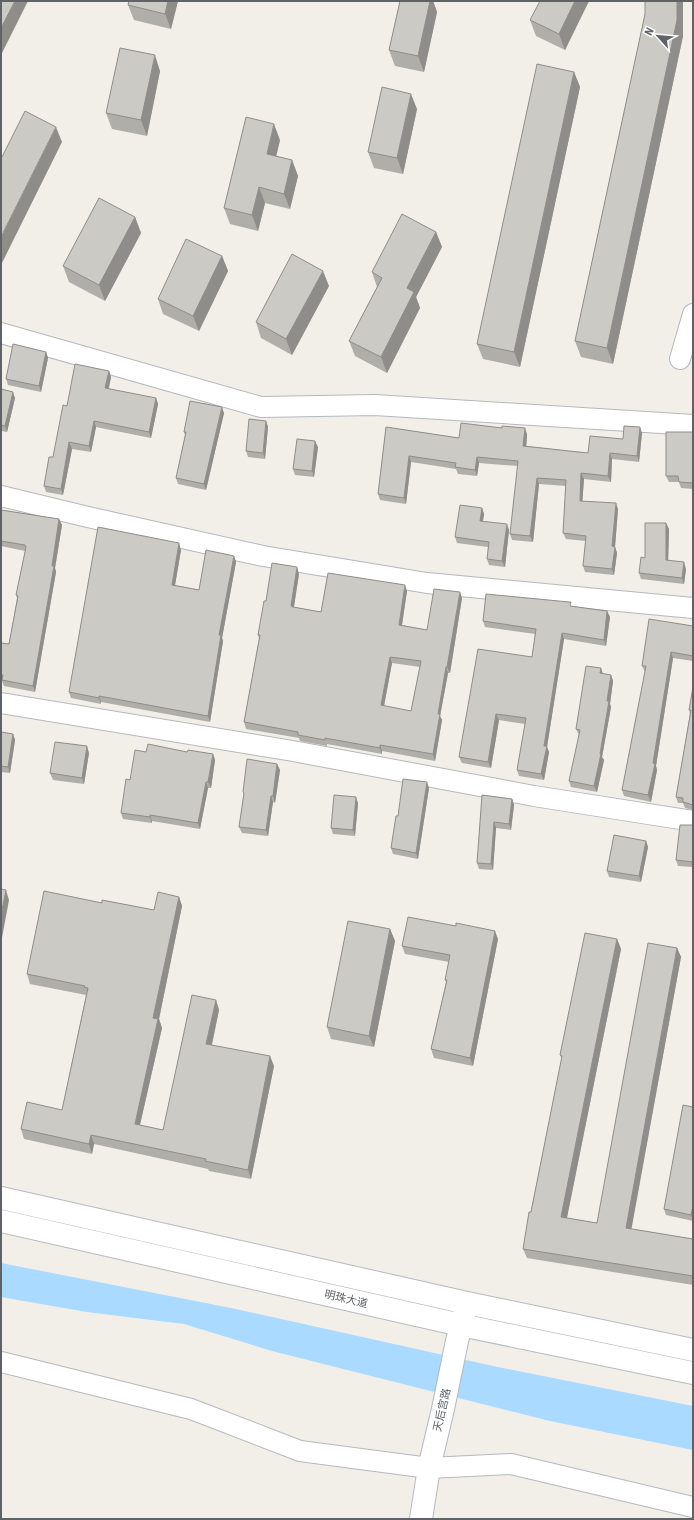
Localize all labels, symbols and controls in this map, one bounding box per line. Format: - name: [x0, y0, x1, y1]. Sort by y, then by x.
- north arrow: [638, 16, 678, 56]
- text: N: [642, 26, 657, 38]
- street label: 明珠大道: [323, 1288, 369, 1310]
- street label: 天后宫路: [431, 1387, 453, 1433]

